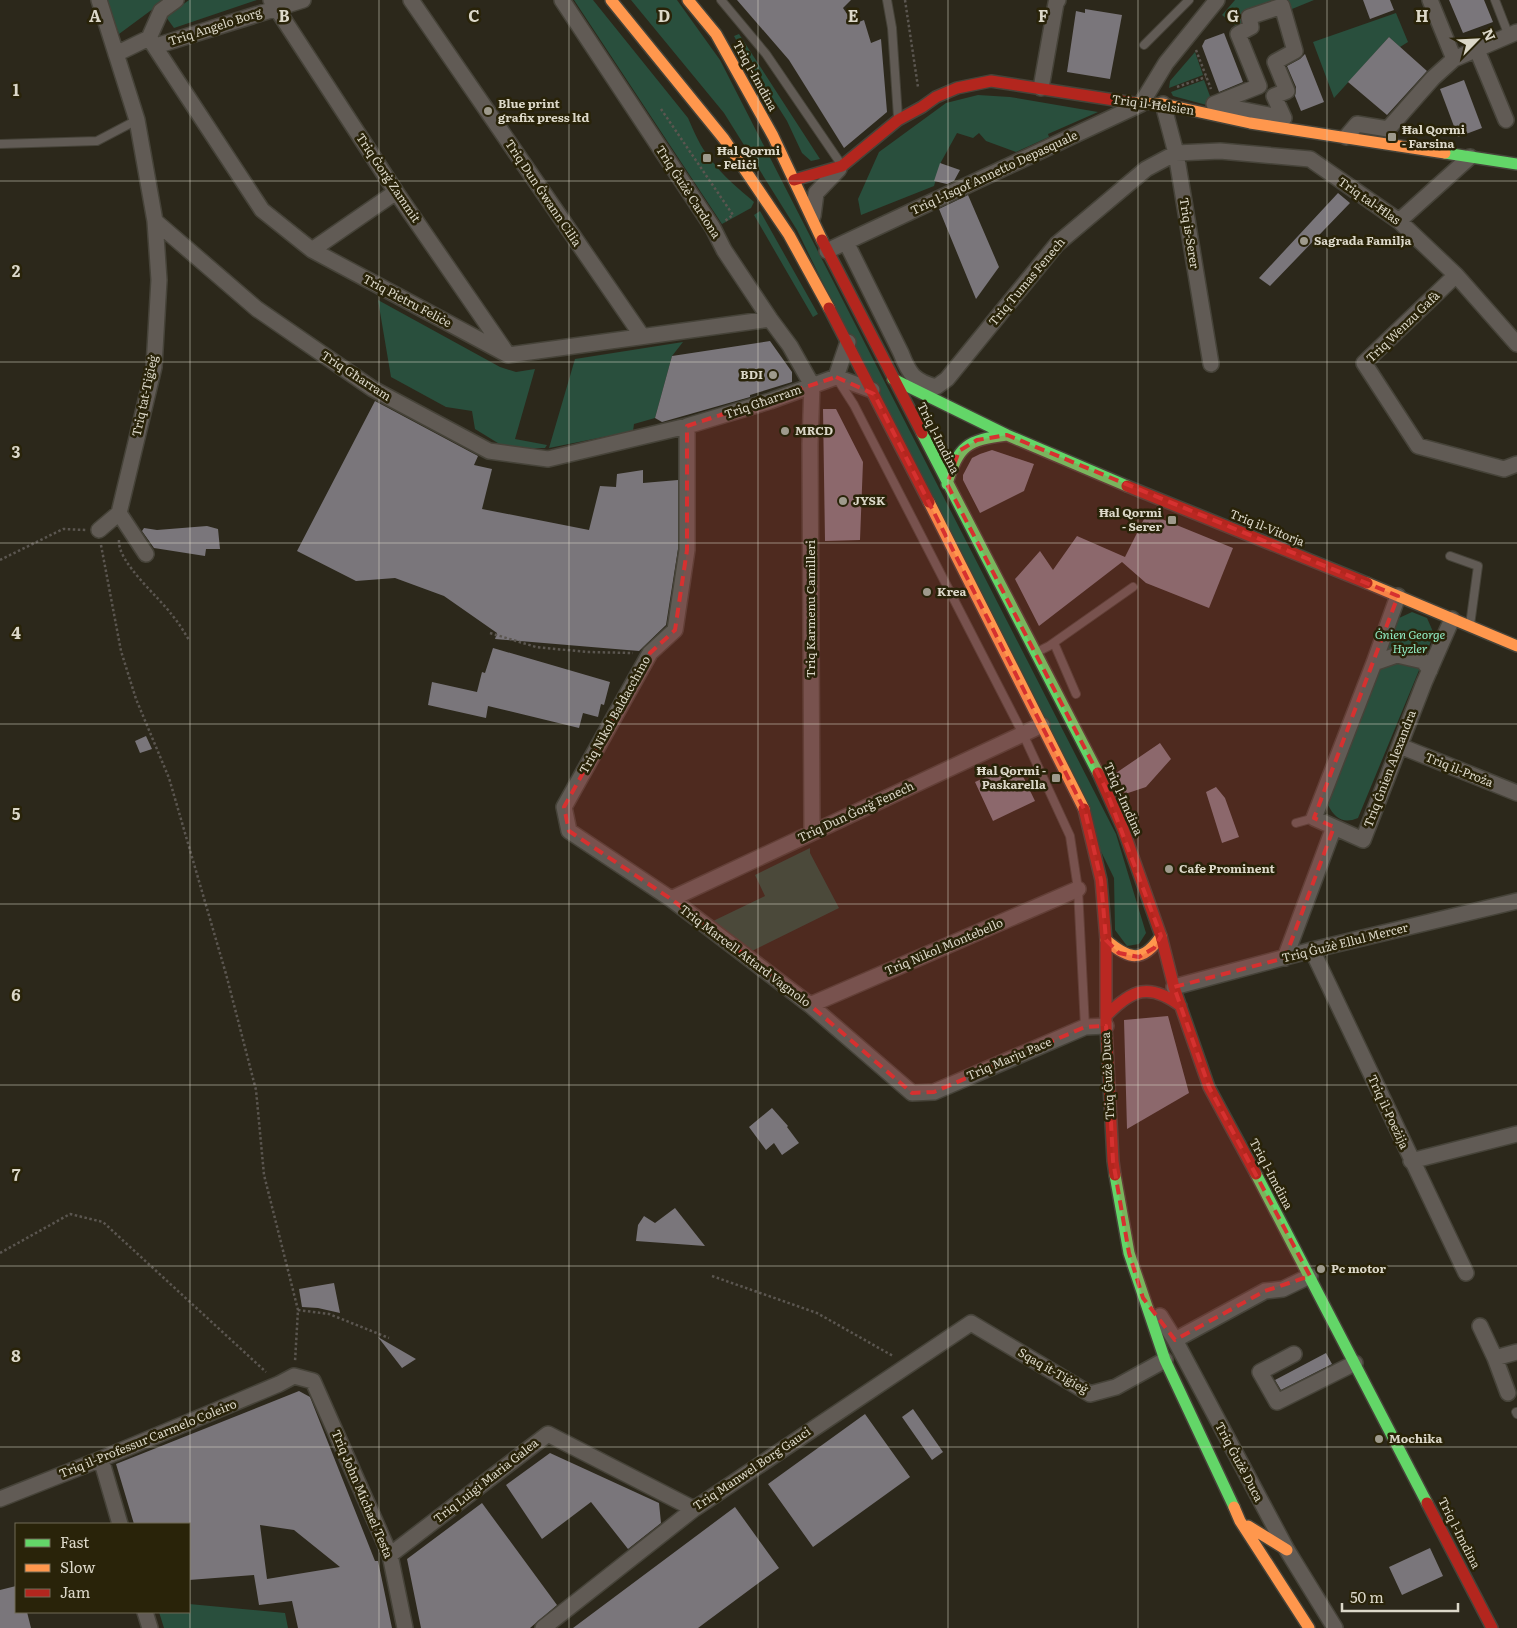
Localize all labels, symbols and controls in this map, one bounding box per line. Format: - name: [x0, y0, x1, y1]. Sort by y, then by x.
- street label: Triq Angelo Borg: [166, 2, 264, 50]
- text: A: [89, 3, 101, 27]
- text: B: [278, 3, 290, 27]
- text: C: [468, 3, 480, 27]
- text: D: [658, 3, 670, 27]
- text: E: [848, 3, 859, 27]
- text: F: [1038, 3, 1048, 27]
- text: G: [1227, 3, 1239, 27]
- text: H: [1415, 3, 1429, 27]
- north arrow: [1452, 15, 1502, 65]
- text: N: [1478, 25, 1501, 44]
- street label: Triq l-Imdina: [729, 37, 783, 115]
- text: 1: [13, 77, 20, 101]
- street label: Triq il-Ħelsien: [1111, 89, 1196, 119]
- place label: Blue print grafix press ltd: [498, 94, 589, 126]
- marker: Blue print grafix press ltd: [482, 105, 494, 117]
- place label: Ħal Qormi - Farsina: [1402, 120, 1466, 152]
- street label: Triq l-Isqof Annetto Depasquale: [907, 125, 1080, 219]
- street label: Triq Ġorġ Zammit: [352, 129, 426, 226]
- marker: Ħal Qormi - Farsina: [1386, 131, 1398, 143]
- street label: Triq Dun Ġwann Cilia: [501, 135, 587, 250]
- street label: Triq Ġużè Cardona: [652, 141, 726, 242]
- place label: Ħal Qormi - Feliċi: [717, 141, 781, 173]
- marker: Ħal Qormi - Feliċi: [701, 152, 713, 164]
- street label: Triq tal-Ħlas: [1335, 172, 1405, 229]
- street label: Triq is-Serer: [1175, 196, 1205, 270]
- place label: Sagrada Familja: [1314, 231, 1411, 249]
- street label: Triq Tumas Fenech: [984, 233, 1069, 330]
- marker: Sagrada Familja: [1298, 235, 1310, 247]
- text: 2: [12, 258, 21, 282]
- street label: Triq Pietru Feliċe: [360, 269, 455, 331]
- street label: Triq Wenzu Gafà: [1361, 286, 1444, 366]
- street label: Triq Għarram: [318, 346, 395, 405]
- street label: Triq tat-Tiġieġ: [127, 353, 162, 438]
- place label: BDI: [740, 365, 763, 383]
- marker: BDI: [767, 369, 779, 381]
- street label: Triq Għarram: [722, 379, 804, 423]
- street label: Triq l-Imdina: [913, 399, 965, 477]
- place label: MRCD: [795, 421, 833, 439]
- marker: MRCD: [779, 425, 791, 437]
- text: 3: [12, 439, 21, 463]
- place label: JYSK: [853, 491, 886, 509]
- marker: JYSK: [837, 495, 849, 507]
- place label: Ħal Qormi - Serer: [1099, 503, 1163, 535]
- street label: Triq il-Vitorja: [1227, 504, 1308, 550]
- marker: Ħal Qormi - Serer: [1166, 514, 1178, 526]
- street label: Triq Karmenu Camilleri: [801, 540, 819, 678]
- place label: Krea: [937, 582, 967, 600]
- marker: Krea: [921, 586, 933, 598]
- text: 4: [11, 620, 21, 644]
- park label: Ġnien George Hyzler: [1375, 625, 1445, 657]
- street label: Triq Nikol Baldacchino: [574, 652, 654, 777]
- street label: Triq Ġnien Alexandra: [1358, 707, 1420, 830]
- street label: Triq il-Proża: [1423, 747, 1497, 791]
- street label: Triq l-Imdina: [1100, 759, 1148, 839]
- place label: Ħal Qormi - Paskarella: [976, 761, 1046, 793]
- marker: Ħal Qormi - Paskarella: [1050, 772, 1062, 784]
- street label: Triq Dun Ġorġ Fenech: [794, 776, 917, 846]
- text: 5: [12, 801, 21, 825]
- place label: Cafe Prominent: [1179, 859, 1275, 877]
- marker: Cafe Prominent: [1163, 863, 1175, 875]
- street label: Triq Marcell Attard Vagnolo: [676, 900, 815, 1011]
- street label: Triq Nikol Montebello: [882, 913, 1006, 979]
- street label: Triq Ġużè Ellul Mercer: [1280, 918, 1410, 966]
- text: 6: [11, 982, 21, 1006]
- street label: Triq Ġużè Duca: [1096, 1031, 1118, 1121]
- street label: Triq Marju Pace: [963, 1032, 1054, 1084]
- street label: Triq il-Poeżija: [1364, 1071, 1414, 1152]
- street label: Triq l-Imdina: [1246, 1135, 1298, 1213]
- text: 7: [12, 1162, 21, 1186]
- place label: Pc motor: [1331, 1259, 1386, 1277]
- marker: Pc motor: [1315, 1263, 1327, 1275]
- text: 8: [11, 1343, 21, 1367]
- street label: Sqaq it-Tiġieġ: [1015, 1343, 1092, 1398]
- street label: Triq il-Professur Carmelo Coleiro: [56, 1394, 239, 1482]
- street label: Triq Ġużè Duca: [1211, 1418, 1269, 1505]
- street label: Triq Manwel Borg Gauci: [689, 1422, 814, 1514]
- street label: Triq John Michael Testa: [328, 1426, 398, 1561]
- place label: Mochika: [1389, 1429, 1442, 1447]
- street label: Triq Luigi Maria Galea: [429, 1433, 542, 1527]
- marker: Mochika: [1373, 1433, 1385, 1445]
- street label: Triq l-Imdina: [1434, 1494, 1486, 1572]
- legend: [15, 1523, 190, 1613]
- text: Fast: [60, 1530, 89, 1553]
- text: Slow: [60, 1555, 95, 1578]
- text: Jam: [60, 1580, 91, 1603]
- scale bar: [1342, 1580, 1458, 1612]
- text: 50 m: [1350, 1585, 1384, 1608]

